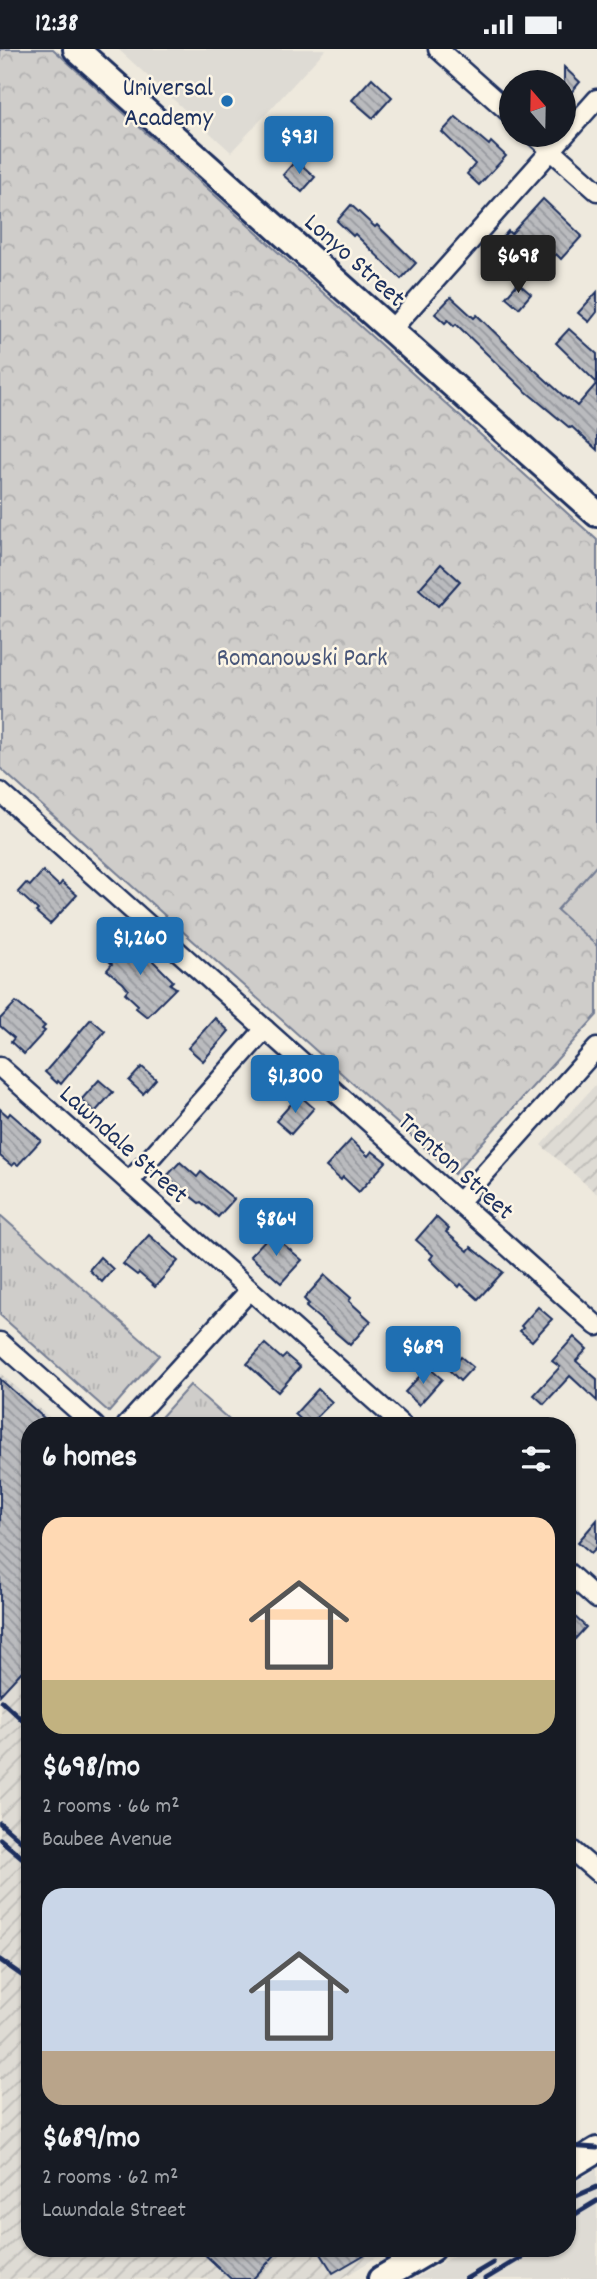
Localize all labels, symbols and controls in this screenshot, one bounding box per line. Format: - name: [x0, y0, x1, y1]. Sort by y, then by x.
- text: 12:38: [35, 6, 78, 43]
- north arrow: [499, 70, 576, 147]
- map controls: [499, 70, 576, 147]
- place label: Universal Academy: [122, 71, 213, 138]
- marker: Universal Academy: [219, 93, 235, 109]
- pin: $931: [258, 117, 340, 176]
- text: $931: [280, 122, 318, 155]
- street label: Lonyo Street: [295, 206, 413, 318]
- pin: $698: [477, 236, 559, 295]
- text: $698: [497, 241, 539, 274]
- park label: Romanowski Park: [216, 641, 388, 678]
- pin: $1,260: [83, 918, 197, 977]
- text: $1,260: [113, 923, 167, 956]
- pin: $1,300: [238, 1055, 352, 1115]
- text: $1,300: [267, 1061, 323, 1094]
- street label: Lawndale Street: [50, 1077, 196, 1214]
- street label: Trenton Street: [388, 1105, 522, 1230]
- pin: $864: [235, 1199, 317, 1258]
- text: $864: [255, 1204, 297, 1237]
- pin: $689: [382, 1327, 464, 1386]
- text: $689: [402, 1332, 444, 1365]
- text: 6 homes: [42, 1438, 137, 1481]
- icon: filters: [517, 1440, 555, 1478]
- icon: home: [236, 1562, 362, 1688]
- text: $698/mo: [42, 1748, 140, 1791]
- text: 2 rooms · 66 m²: [42, 1791, 180, 1824]
- text: Baubee Avenue: [42, 1824, 172, 1857]
- icon: home: [236, 1933, 362, 2059]
- text: $689/mo: [42, 2119, 140, 2162]
- text: 2 rooms · 62 m²: [42, 2162, 178, 2195]
- text: Lawndale Street: [42, 2195, 186, 2228]

